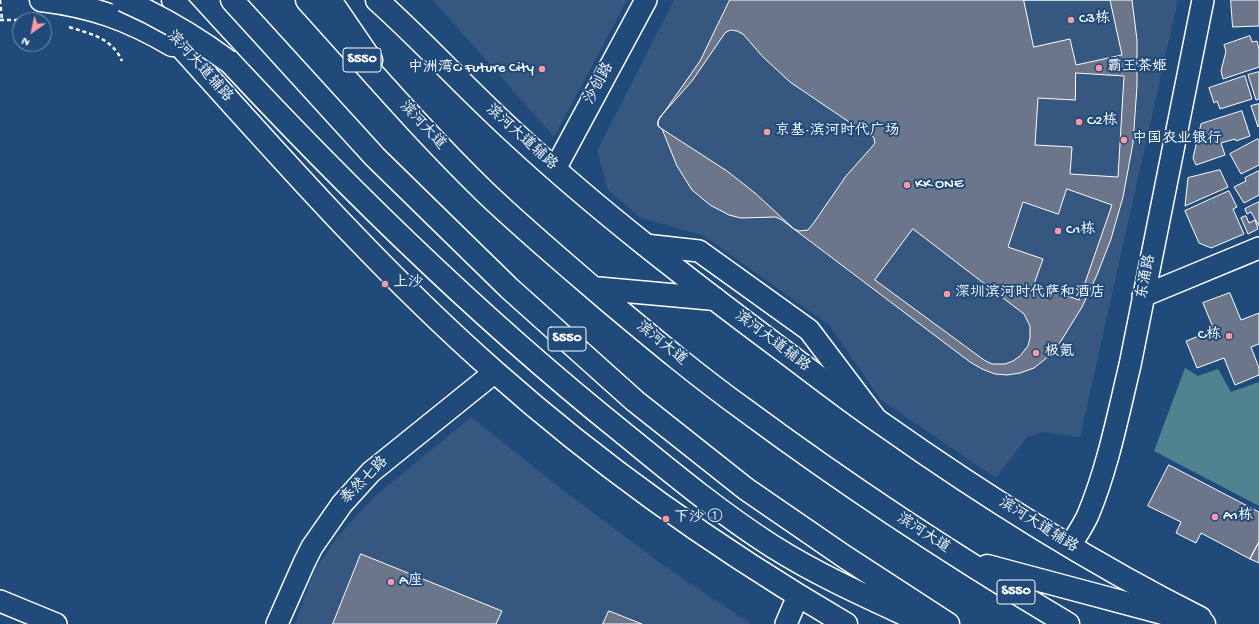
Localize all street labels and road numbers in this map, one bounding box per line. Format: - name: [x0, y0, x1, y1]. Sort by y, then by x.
- street label: 滨河大道辅路: [162, 28, 236, 106]
- road number: S550: [343, 48, 381, 72]
- street label: 沙创路: [581, 60, 619, 108]
- street label: 滨河大道: [395, 98, 449, 154]
- street label: 滨河大道辅路: [482, 101, 560, 175]
- street label: 东涌路: [1134, 253, 1160, 301]
- street label: 滨河大道辅路: [731, 308, 813, 376]
- street label: 滨河大道: [632, 318, 690, 370]
- road number: S550: [548, 327, 586, 351]
- street label: 泰然七路: [337, 453, 393, 509]
- street label: 滨河大道辅路: [995, 495, 1081, 557]
- street label: 滨河大道: [893, 510, 953, 558]
- road number: S550: [997, 580, 1035, 604]

